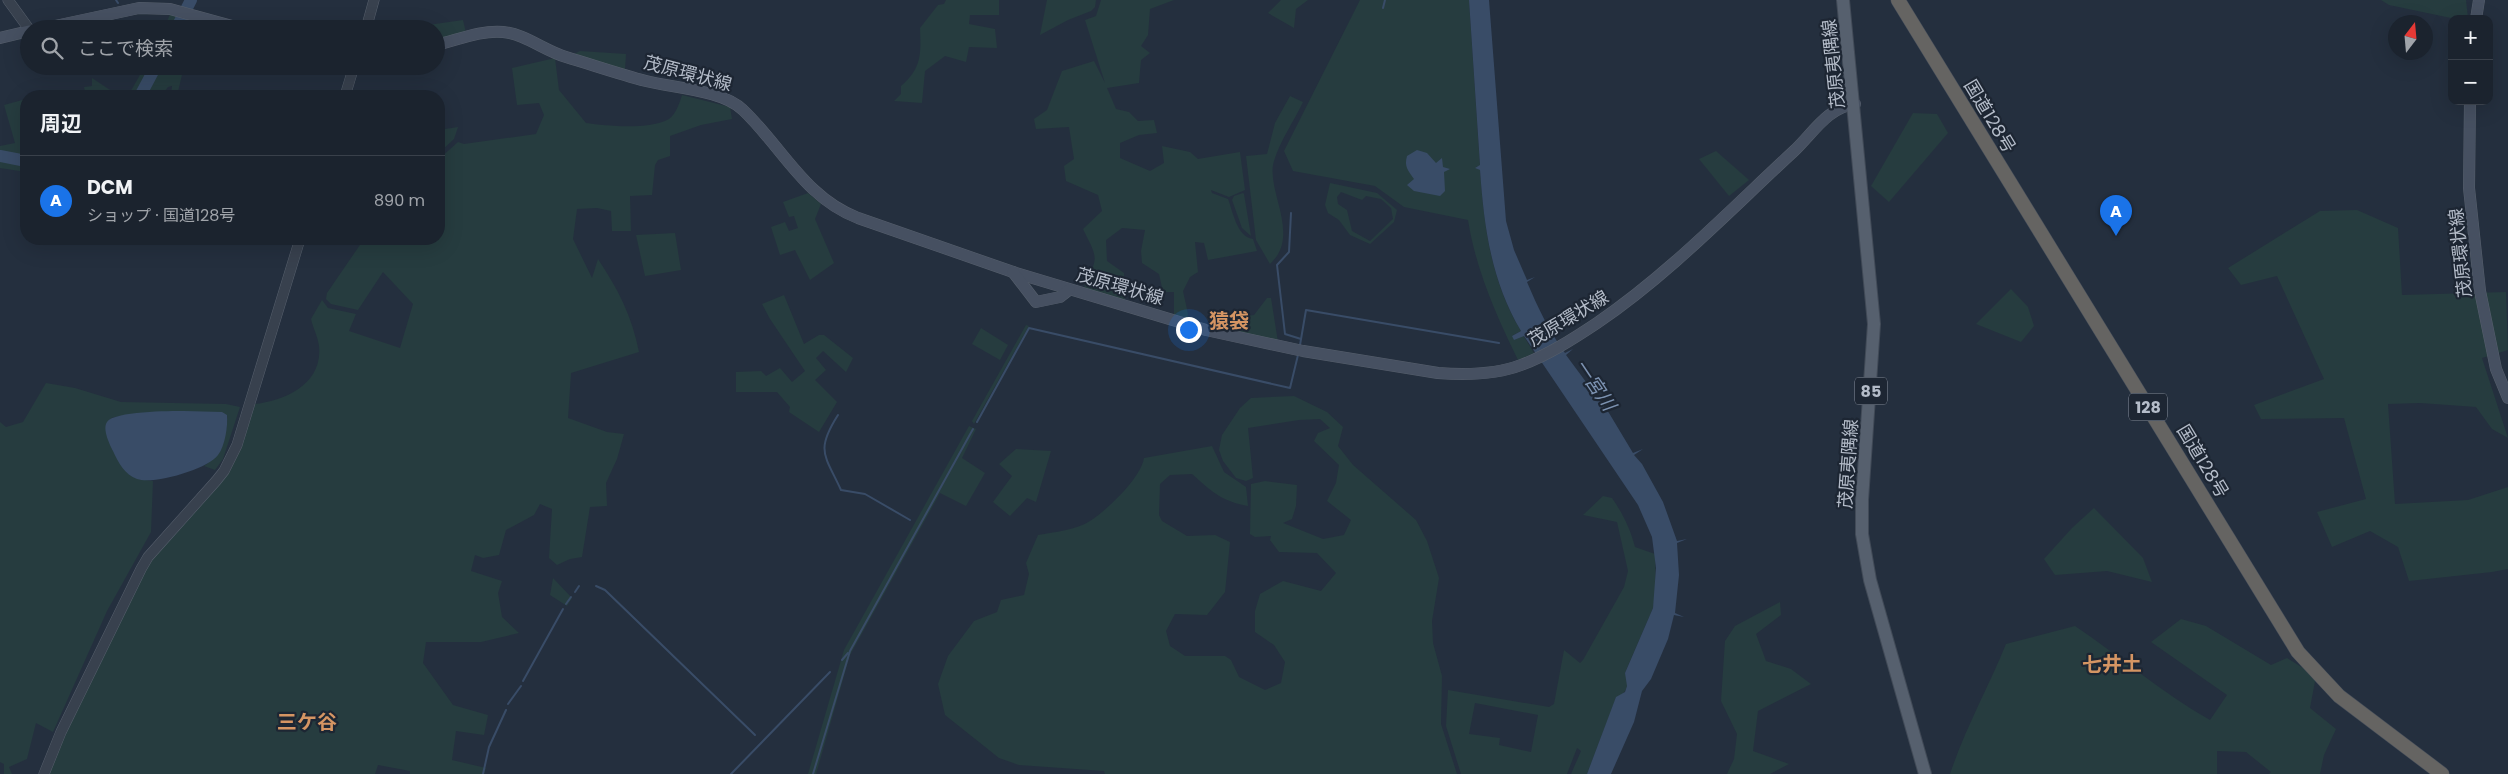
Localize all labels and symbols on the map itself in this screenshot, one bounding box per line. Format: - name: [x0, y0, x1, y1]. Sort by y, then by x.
- north arrow: [2388, 15, 2433, 60]
- street label: 茂原夷隅線: [1816, 18, 1850, 110]
- street label: 茂原環状線: [641, 49, 735, 97]
- street label: 国道128号: [1958, 75, 2022, 157]
- pin: A: [2100, 195, 2132, 236]
- street label: 茂原環状線: [2443, 207, 2477, 299]
- street label: 茂原環状線: [1073, 262, 1167, 310]
- street label: 茂原環状線: [1523, 284, 1613, 352]
- district label: 猿袋: [1209, 307, 1249, 335]
- your location: [1176, 317, 1202, 343]
- water label: 一宮川: [1568, 354, 1623, 418]
- road number: 85: [1855, 378, 1887, 404]
- road number: 128: [2129, 394, 2167, 421]
- street label: 茂原夷隅線: [1832, 418, 1864, 510]
- street label: 国道128号: [2171, 420, 2235, 502]
- district label: 七井土: [2082, 650, 2142, 678]
- district label: 三ケ谷: [277, 708, 337, 736]

